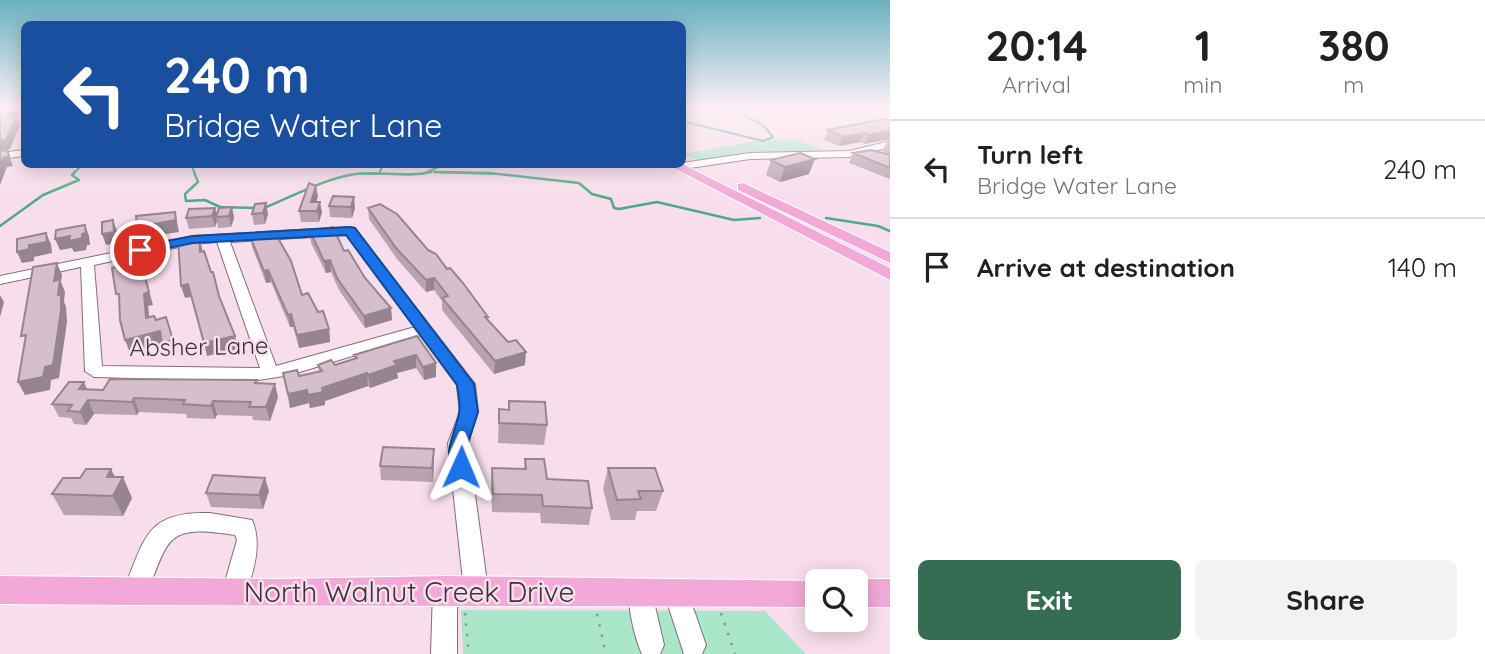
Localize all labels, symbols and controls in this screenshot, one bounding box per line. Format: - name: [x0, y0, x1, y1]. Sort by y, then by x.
- text: 20:14: [986, 19, 1088, 72]
- text: 1: [1195, 19, 1211, 72]
- text: 380: [1318, 19, 1389, 72]
- text: 240 m: [164, 44, 310, 105]
- icon: left: [49, 49, 140, 140]
- text: Arrival: [1002, 70, 1071, 99]
- text: min: [1183, 70, 1223, 99]
- text: m: [1343, 70, 1364, 99]
- text: Bridge Water Lane: [164, 105, 442, 145]
- text: Turn left: [977, 138, 1084, 171]
- icon: left: [918, 150, 956, 188]
- text: 240 m: [1383, 153, 1457, 186]
- text: Bridge Water Lane: [977, 171, 1177, 200]
- pin: [110, 220, 170, 280]
- icon: arrive: [121, 231, 159, 269]
- icon: arrive: [918, 248, 956, 286]
- text: Arrive at destination: [977, 251, 1235, 284]
- text: 140 m: [1388, 251, 1457, 284]
- street label: Absher Lane: [129, 330, 269, 362]
- position arrow: [424, 430, 498, 504]
- button: Exit: [918, 560, 1181, 640]
- button: Share: [1195, 560, 1457, 640]
- map controls: [805, 569, 868, 632]
- button: search: [805, 569, 868, 632]
- street label: North Walnut Creek Drive: [244, 574, 574, 609]

